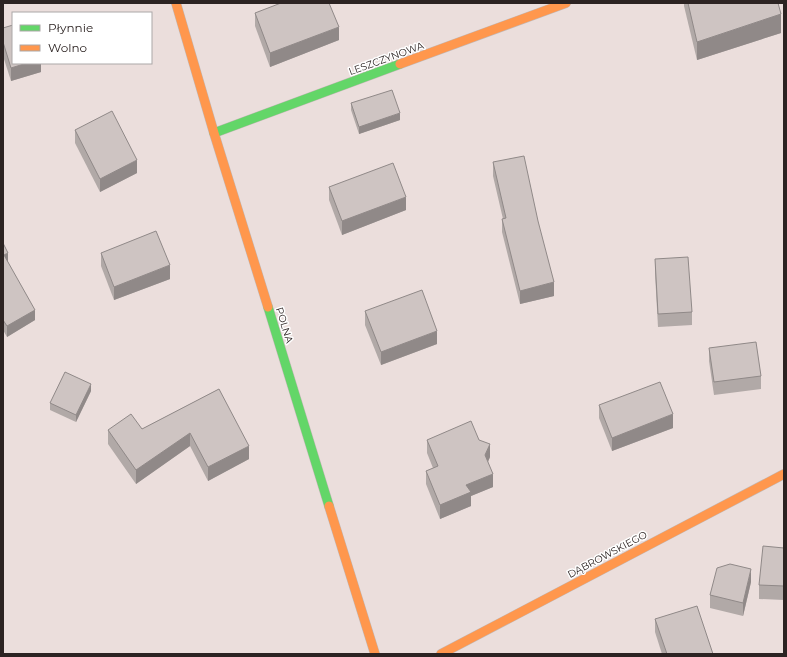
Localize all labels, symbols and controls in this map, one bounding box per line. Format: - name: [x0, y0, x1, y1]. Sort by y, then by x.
- legend: [12, 12, 152, 64]
- text: Płynnie: [48, 20, 93, 35]
- street label: LESZCZYNOWA: [347, 39, 426, 78]
- text: Wolno: [48, 40, 87, 55]
- street label: POLNA: [273, 306, 296, 345]
- street label: DĄBROWSKIEGO: [565, 528, 649, 581]

